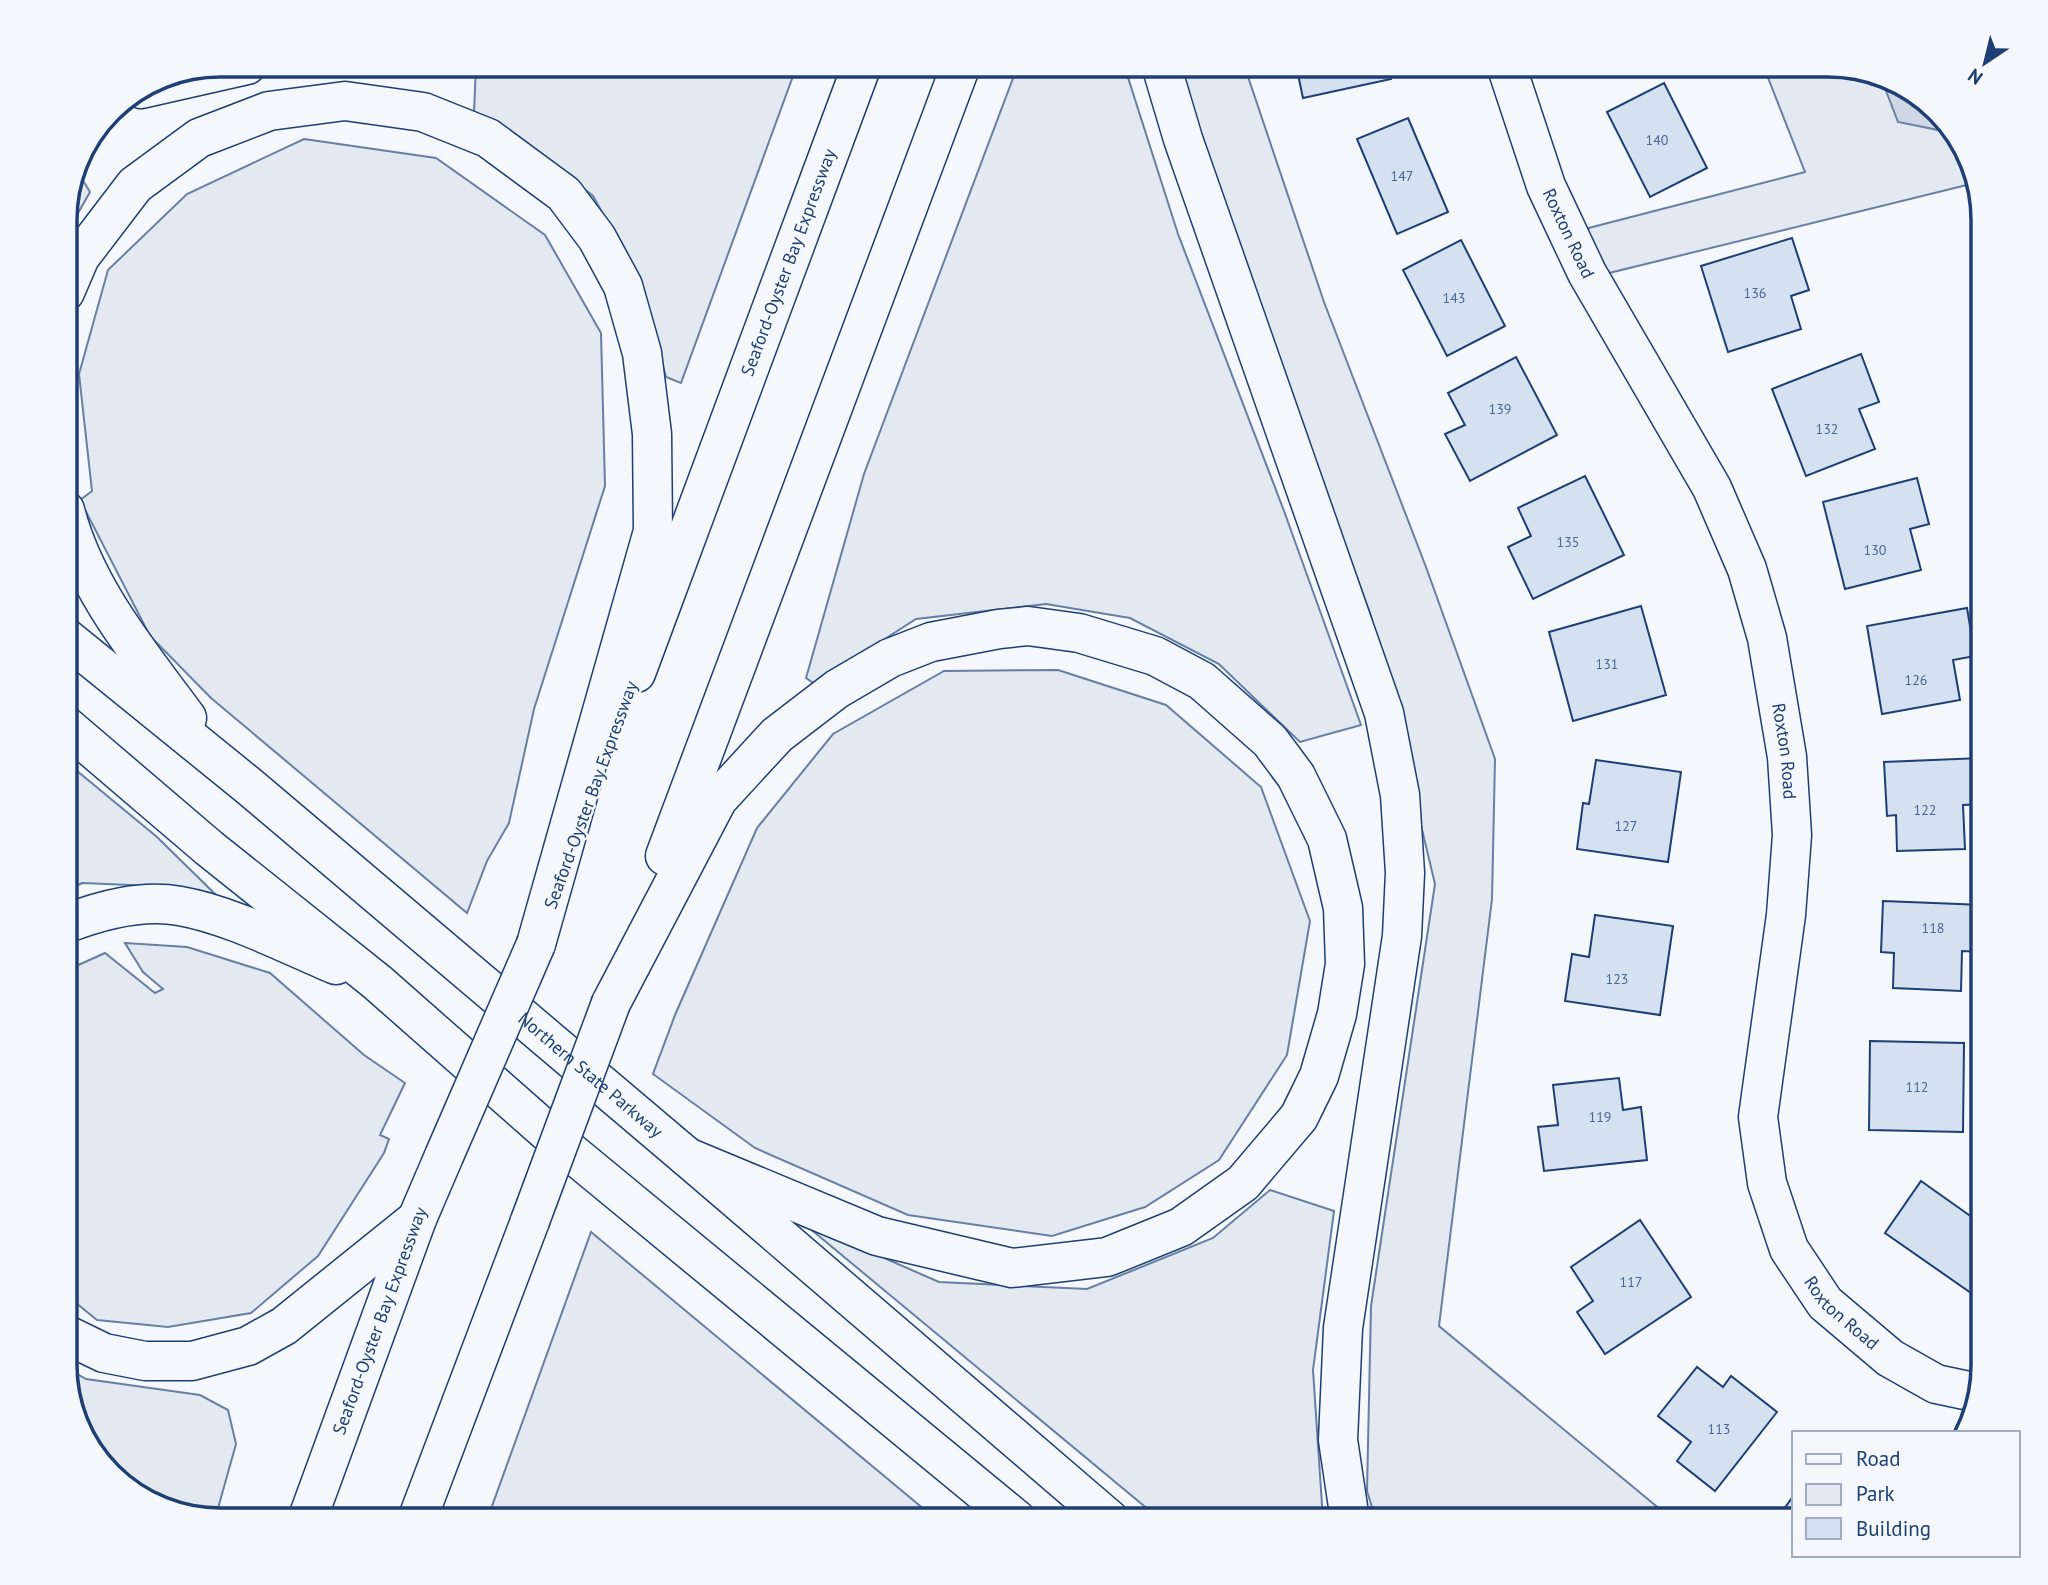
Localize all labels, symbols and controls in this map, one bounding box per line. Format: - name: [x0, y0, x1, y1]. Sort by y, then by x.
- north arrow: [1950, 28, 2020, 98]
- text: N: [1963, 64, 1987, 90]
- house number: 140: [1646, 131, 1669, 149]
- street label: Seaford-Oyster Bay Expressway: [735, 145, 841, 379]
- house number: 147: [1391, 167, 1413, 185]
- street label: Roxton Road: [1538, 185, 1600, 282]
- house number: 136: [1744, 284, 1766, 302]
- house number: 143: [1443, 289, 1465, 307]
- house number: 139: [1489, 400, 1511, 418]
- house number: 132: [1816, 420, 1838, 438]
- house number: 135: [1557, 533, 1579, 551]
- house number: 130: [1864, 541, 1887, 559]
- house number: 131: [1596, 655, 1618, 673]
- house number: 126: [1905, 671, 1927, 689]
- street label: Seaford-Oyster Bay Expressway: [539, 677, 643, 912]
- street label: Roxton Road: [1767, 701, 1802, 800]
- house number: 122: [1914, 801, 1936, 819]
- house number: 127: [1615, 817, 1637, 835]
- house number: 118: [1922, 919, 1944, 937]
- house number: 123: [1606, 970, 1628, 988]
- street label: Northern State Parkway: [513, 1007, 668, 1143]
- house number: 112: [1906, 1078, 1928, 1096]
- house number: 119: [1589, 1108, 1611, 1126]
- street label: Seaford-Oyster Bay Expressway: [327, 1203, 432, 1438]
- street label: Roxton Road: [1799, 1272, 1884, 1355]
- house number: 117: [1620, 1273, 1642, 1291]
- house number: 113: [1708, 1420, 1730, 1438]
- legend: [1792, 1431, 2020, 1557]
- text: Road: [1856, 1445, 1900, 1472]
- text: Park: [1856, 1480, 1895, 1507]
- text: Building: [1856, 1515, 1931, 1542]

